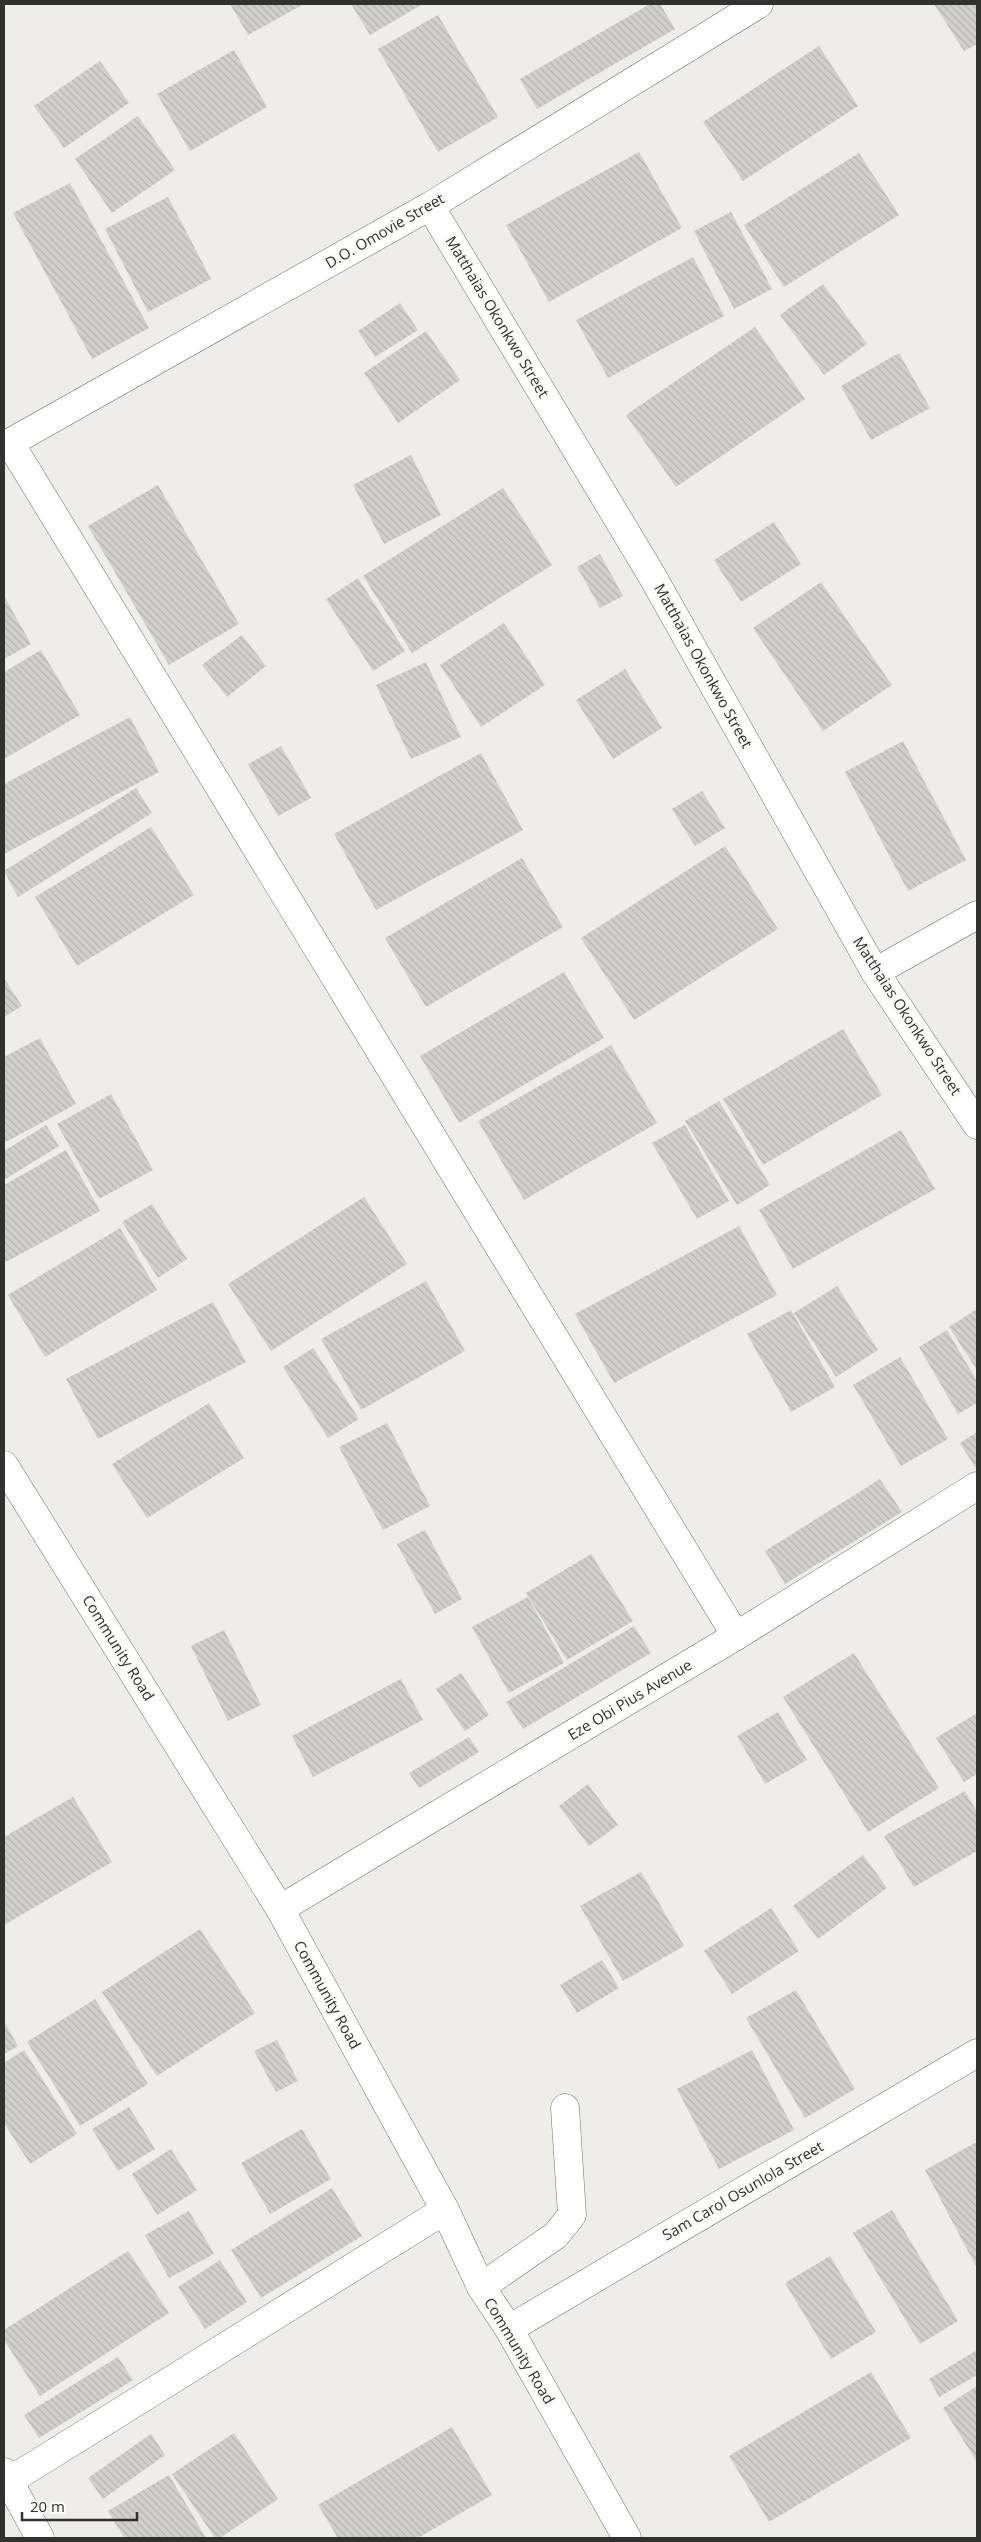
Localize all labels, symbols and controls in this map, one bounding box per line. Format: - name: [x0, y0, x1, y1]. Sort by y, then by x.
- street label: D.O. Omovie Street: [321, 188, 448, 272]
- street label: Matthaias Okonkwo Street: [442, 232, 554, 401]
- street label: Matthaias Okonkwo Street: [650, 580, 758, 751]
- street label: Matthaias Okonkwo Street: [849, 932, 967, 1099]
- street label: Community Road: [78, 1591, 159, 1704]
- street label: Eze Obi Pius Avenue: [564, 1654, 695, 1744]
- street label: Community Road: [290, 1937, 366, 2052]
- street label: Sam Carol Osunlola Street: [658, 2136, 827, 2245]
- street label: Community Road: [480, 2293, 560, 2407]
- scale bar: [22, 2490, 138, 2522]
- text: 20 m: [30, 2496, 65, 2516]

